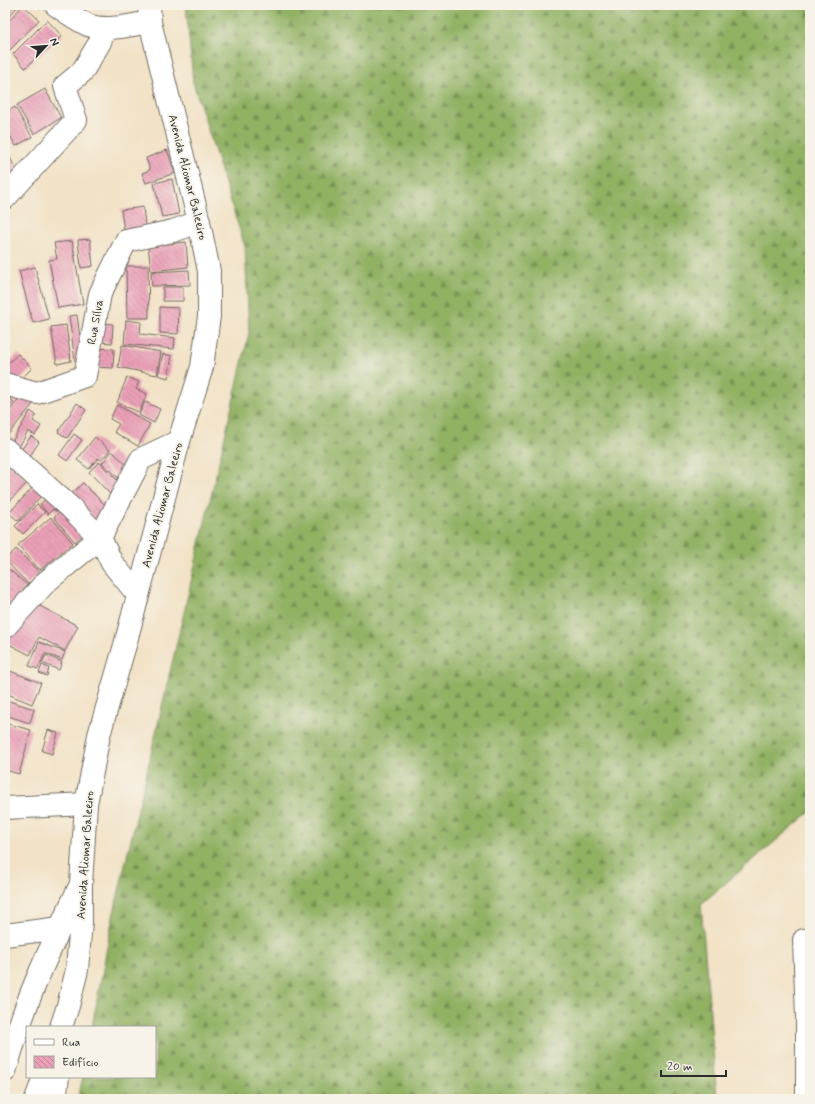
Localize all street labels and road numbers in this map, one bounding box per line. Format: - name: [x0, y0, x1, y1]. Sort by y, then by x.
- street label: Avenida Aliomar Baleeiro: [164, 113, 210, 242]
- street label: Rua Silva: [84, 299, 108, 346]
- street label: Avenida Aliomar Baleeiro: [139, 441, 187, 570]
- street label: Avenida Aliomar Baleeiro: [74, 790, 98, 920]

